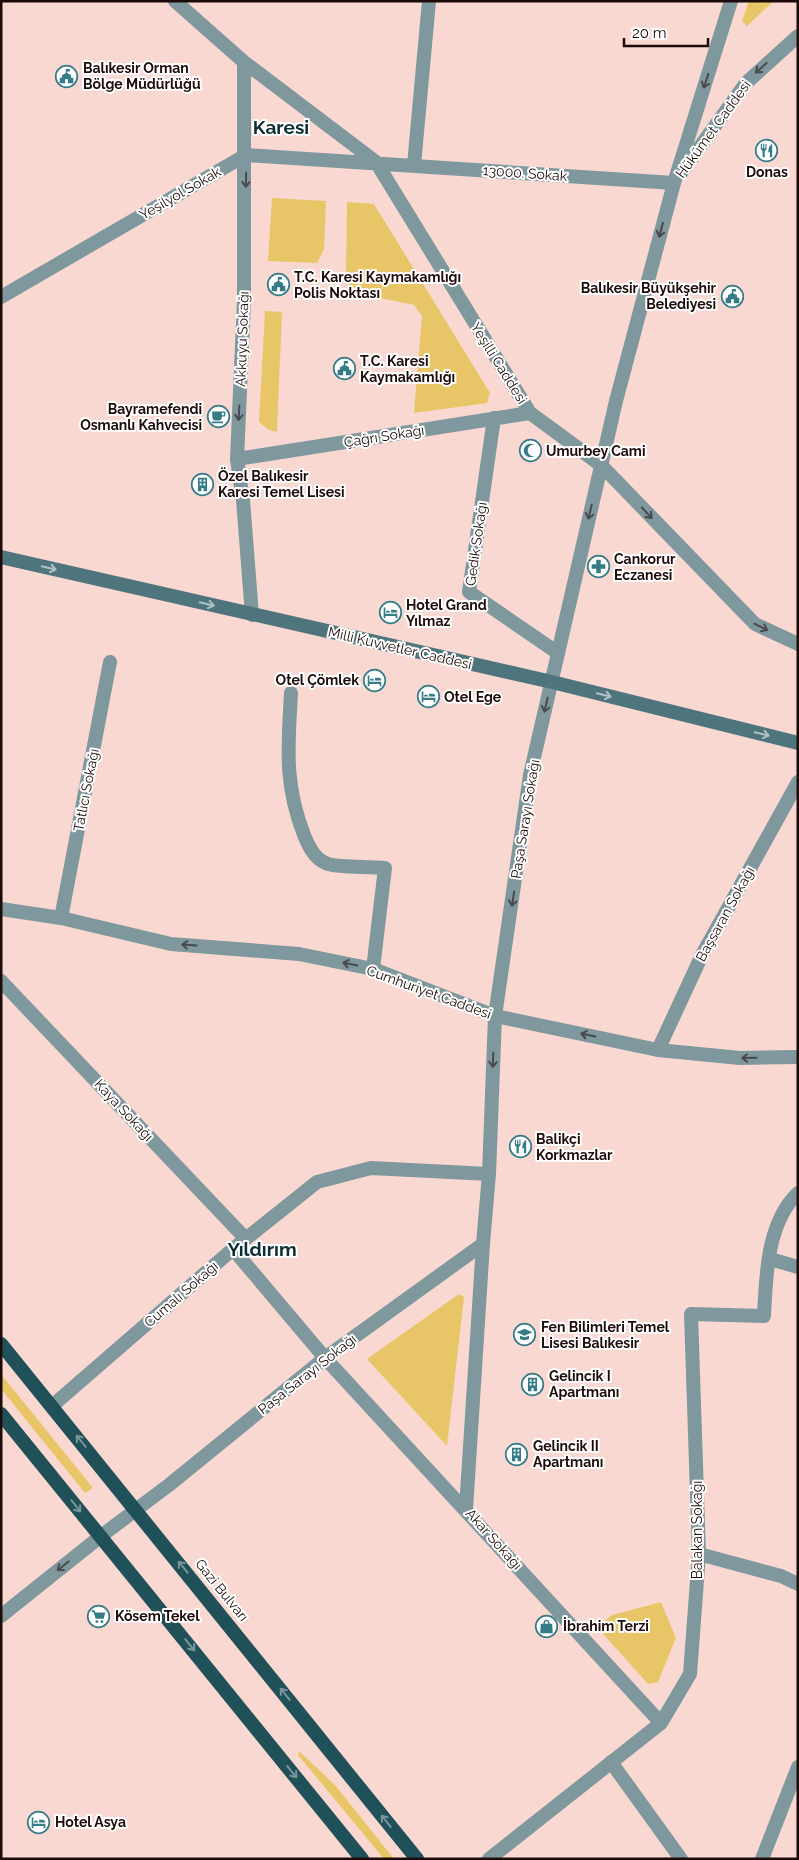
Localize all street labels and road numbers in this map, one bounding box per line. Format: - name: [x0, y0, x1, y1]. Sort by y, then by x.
- street label: Hükümet Caddesi: [672, 77, 754, 181]
- street label: 13000. Sokak: [482, 162, 568, 184]
- street label: Yeşilyol Sokak: [136, 163, 224, 223]
- street label: Akkuyu Sokağı: [232, 291, 252, 387]
- street label: Yeşilli Caddesi: [468, 319, 530, 407]
- street label: Çağrı Sokağı: [343, 422, 425, 450]
- street label: Gedik Sokağı: [462, 501, 490, 587]
- street label: Milli Kuvvetler Caddesi: [327, 624, 473, 672]
- street label: Tatlıcı Sokağı: [70, 747, 102, 833]
- street label: Paşa Sarayı Sokağı: [508, 758, 542, 880]
- street label: Başsaran Sokağı: [692, 864, 758, 964]
- street label: Cumhuriyet Caddesi: [364, 962, 494, 1022]
- street label: Kaya Sokağı: [91, 1076, 157, 1144]
- street label: Cumalı Sokağı: [141, 1258, 221, 1330]
- street label: Paşa Sarayı Sokağı: [255, 1331, 359, 1417]
- street label: Balakan Sokağı: [689, 1481, 705, 1579]
- street label: Akar Sokağı: [463, 1505, 525, 1573]
- street label: Gazi Bulvarı: [192, 1556, 252, 1624]

